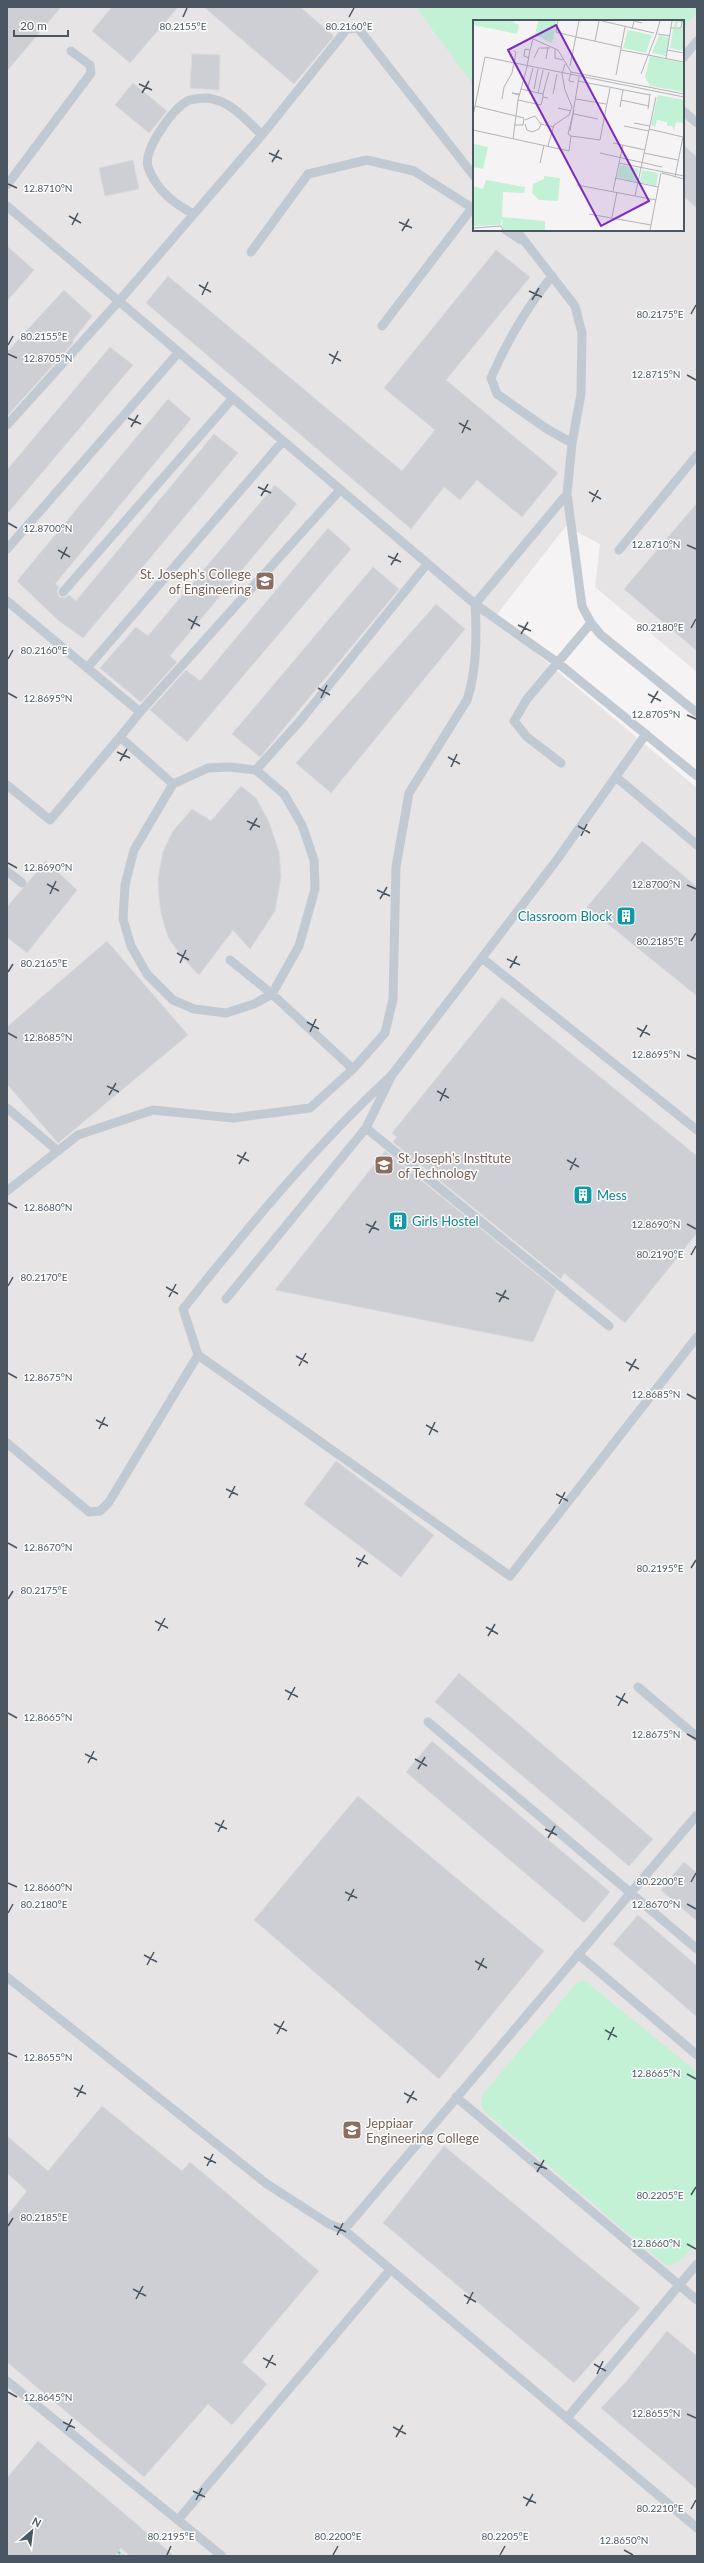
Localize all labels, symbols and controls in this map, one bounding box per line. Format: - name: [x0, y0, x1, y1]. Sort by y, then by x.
- scale bar: [14, 12, 68, 38]
- text: 20 m: [20, 18, 47, 33]
- text: 80.2155°E: [159, 20, 207, 32]
- text: 80.2160°E: [325, 20, 373, 32]
- inset map: [473, 20, 684, 231]
- text: 12.8710°N: [24, 182, 72, 194]
- text: 80.2175°E: [636, 308, 684, 320]
- text: 80.2155°E: [20, 330, 68, 342]
- text: 12.8705°N: [24, 352, 72, 364]
- text: 12.8715°N: [632, 368, 680, 380]
- text: 12.8700°N: [24, 522, 72, 534]
- text: 12.8710°N: [632, 538, 680, 550]
- place label: St. Joseph's College of Engineering: [140, 566, 251, 597]
- school or university icon: St. Joseph's College of Engineering: [254, 570, 276, 592]
- text: 80.2180°E: [636, 621, 684, 633]
- text: 80.2160°E: [20, 644, 68, 656]
- text: 12.8695°N: [24, 692, 72, 704]
- text: 12.8705°N: [632, 708, 680, 720]
- text: 12.8690°N: [24, 861, 72, 873]
- text: 12.8700°N: [632, 878, 680, 890]
- building icon: Classroom Block: [615, 905, 637, 927]
- place label: Classroom Block: [518, 908, 612, 924]
- text: 80.2185°E: [636, 935, 684, 947]
- text: 80.2165°E: [20, 957, 68, 969]
- text: 12.8685°N: [24, 1031, 72, 1043]
- text: 12.8695°N: [632, 1048, 680, 1060]
- place label: St Joseph's Institute of Technology: [398, 1150, 511, 1181]
- school or university icon: St Joseph's Institute of Technology: [373, 1154, 395, 1176]
- building icon: Mess: [572, 1184, 594, 1206]
- place label: Mess: [597, 1187, 627, 1203]
- text: 12.8680°N: [24, 1201, 72, 1213]
- building icon: Girls Hostel: [387, 1210, 409, 1232]
- place label: Girls Hostel: [412, 1213, 479, 1229]
- text: 12.8690°N: [632, 1218, 680, 1230]
- text: 80.2190°E: [636, 1248, 684, 1260]
- text: 80.2170°E: [20, 1271, 68, 1283]
- text: 12.8675°N: [24, 1371, 72, 1383]
- text: 12.8685°N: [632, 1388, 680, 1400]
- text: 12.8670°N: [24, 1541, 72, 1553]
- text: 80.2195°E: [636, 1562, 684, 1574]
- text: 80.2175°E: [20, 1584, 68, 1596]
- text: 12.8665°N: [24, 1711, 72, 1723]
- text: 12.8675°N: [632, 1728, 680, 1740]
- text: 80.2200°E: [636, 1875, 684, 1887]
- text: 12.8660°N: [24, 1881, 72, 1893]
- text: 80.2180°E: [20, 1898, 68, 1910]
- text: 12.8670°N: [632, 1898, 680, 1910]
- text: 12.8655°N: [24, 2051, 72, 2063]
- text: 12.8665°N: [632, 2067, 680, 2079]
- place label: Jeppiaar Engineering College: [366, 2115, 479, 2146]
- school or university icon: Jeppiaar Engineering College: [341, 2119, 363, 2141]
- text: 80.2205°E: [636, 2189, 684, 2201]
- text: 80.2185°E: [20, 2211, 68, 2223]
- text: 12.8660°N: [632, 2237, 680, 2249]
- text: 12.8645°N: [24, 2391, 72, 2403]
- text: 12.8655°N: [632, 2407, 680, 2419]
- text: 80.2210°E: [636, 2502, 684, 2514]
- north arrow: [12, 2511, 52, 2551]
- text: N: [30, 2514, 44, 2529]
- text: 80.2195°E: [147, 2530, 195, 2542]
- text: 80.2200°E: [314, 2530, 362, 2542]
- text: 80.2205°E: [481, 2530, 529, 2542]
- text: 12.8650°N: [600, 2534, 648, 2546]

